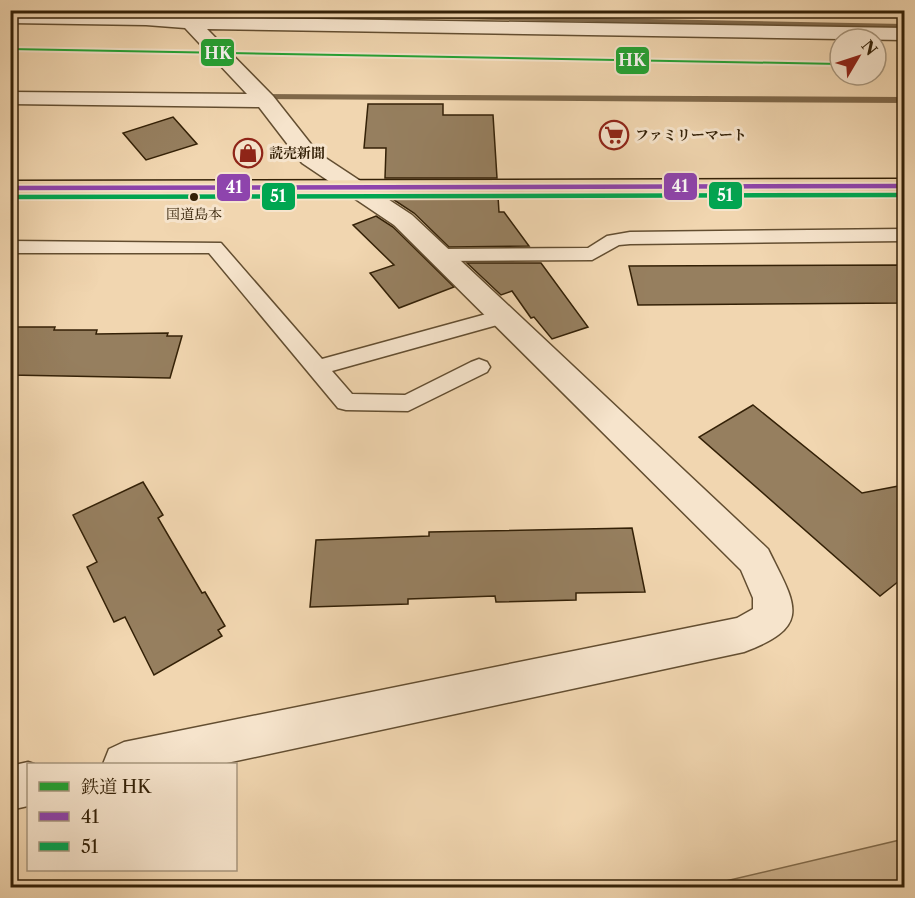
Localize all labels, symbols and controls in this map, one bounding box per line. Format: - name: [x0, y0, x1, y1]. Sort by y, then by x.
- north arrow: [828, 27, 888, 87]
- text: N: [858, 36, 882, 59]
- line badge: HK: [200, 38, 235, 67]
- text: HK: [204, 43, 233, 63]
- line badge: HK: [615, 46, 650, 75]
- text: HK: [618, 50, 647, 70]
- supermarket icon: ファミリーマート: [598, 119, 630, 151]
- place label: ファミリーマート: [635, 126, 747, 144]
- shop icon: 読売新聞: [232, 137, 264, 169]
- place label: 読売新聞: [269, 144, 325, 162]
- line badge: 41: [663, 172, 698, 201]
- line badge: 41: [216, 173, 251, 202]
- text: 41: [672, 176, 689, 196]
- text: 41: [226, 177, 243, 197]
- line badge: 51: [708, 181, 743, 210]
- line badge: 51: [261, 182, 296, 211]
- text: 51: [717, 185, 734, 205]
- text: 51: [270, 186, 287, 206]
- marker: 国道島本: [188, 191, 200, 203]
- place label: 国道島本: [166, 205, 222, 223]
- legend: [27, 763, 237, 871]
- text: 鉄道 HK: [81, 776, 152, 798]
- text: 41: [81, 806, 99, 828]
- text: 51: [81, 836, 99, 858]

